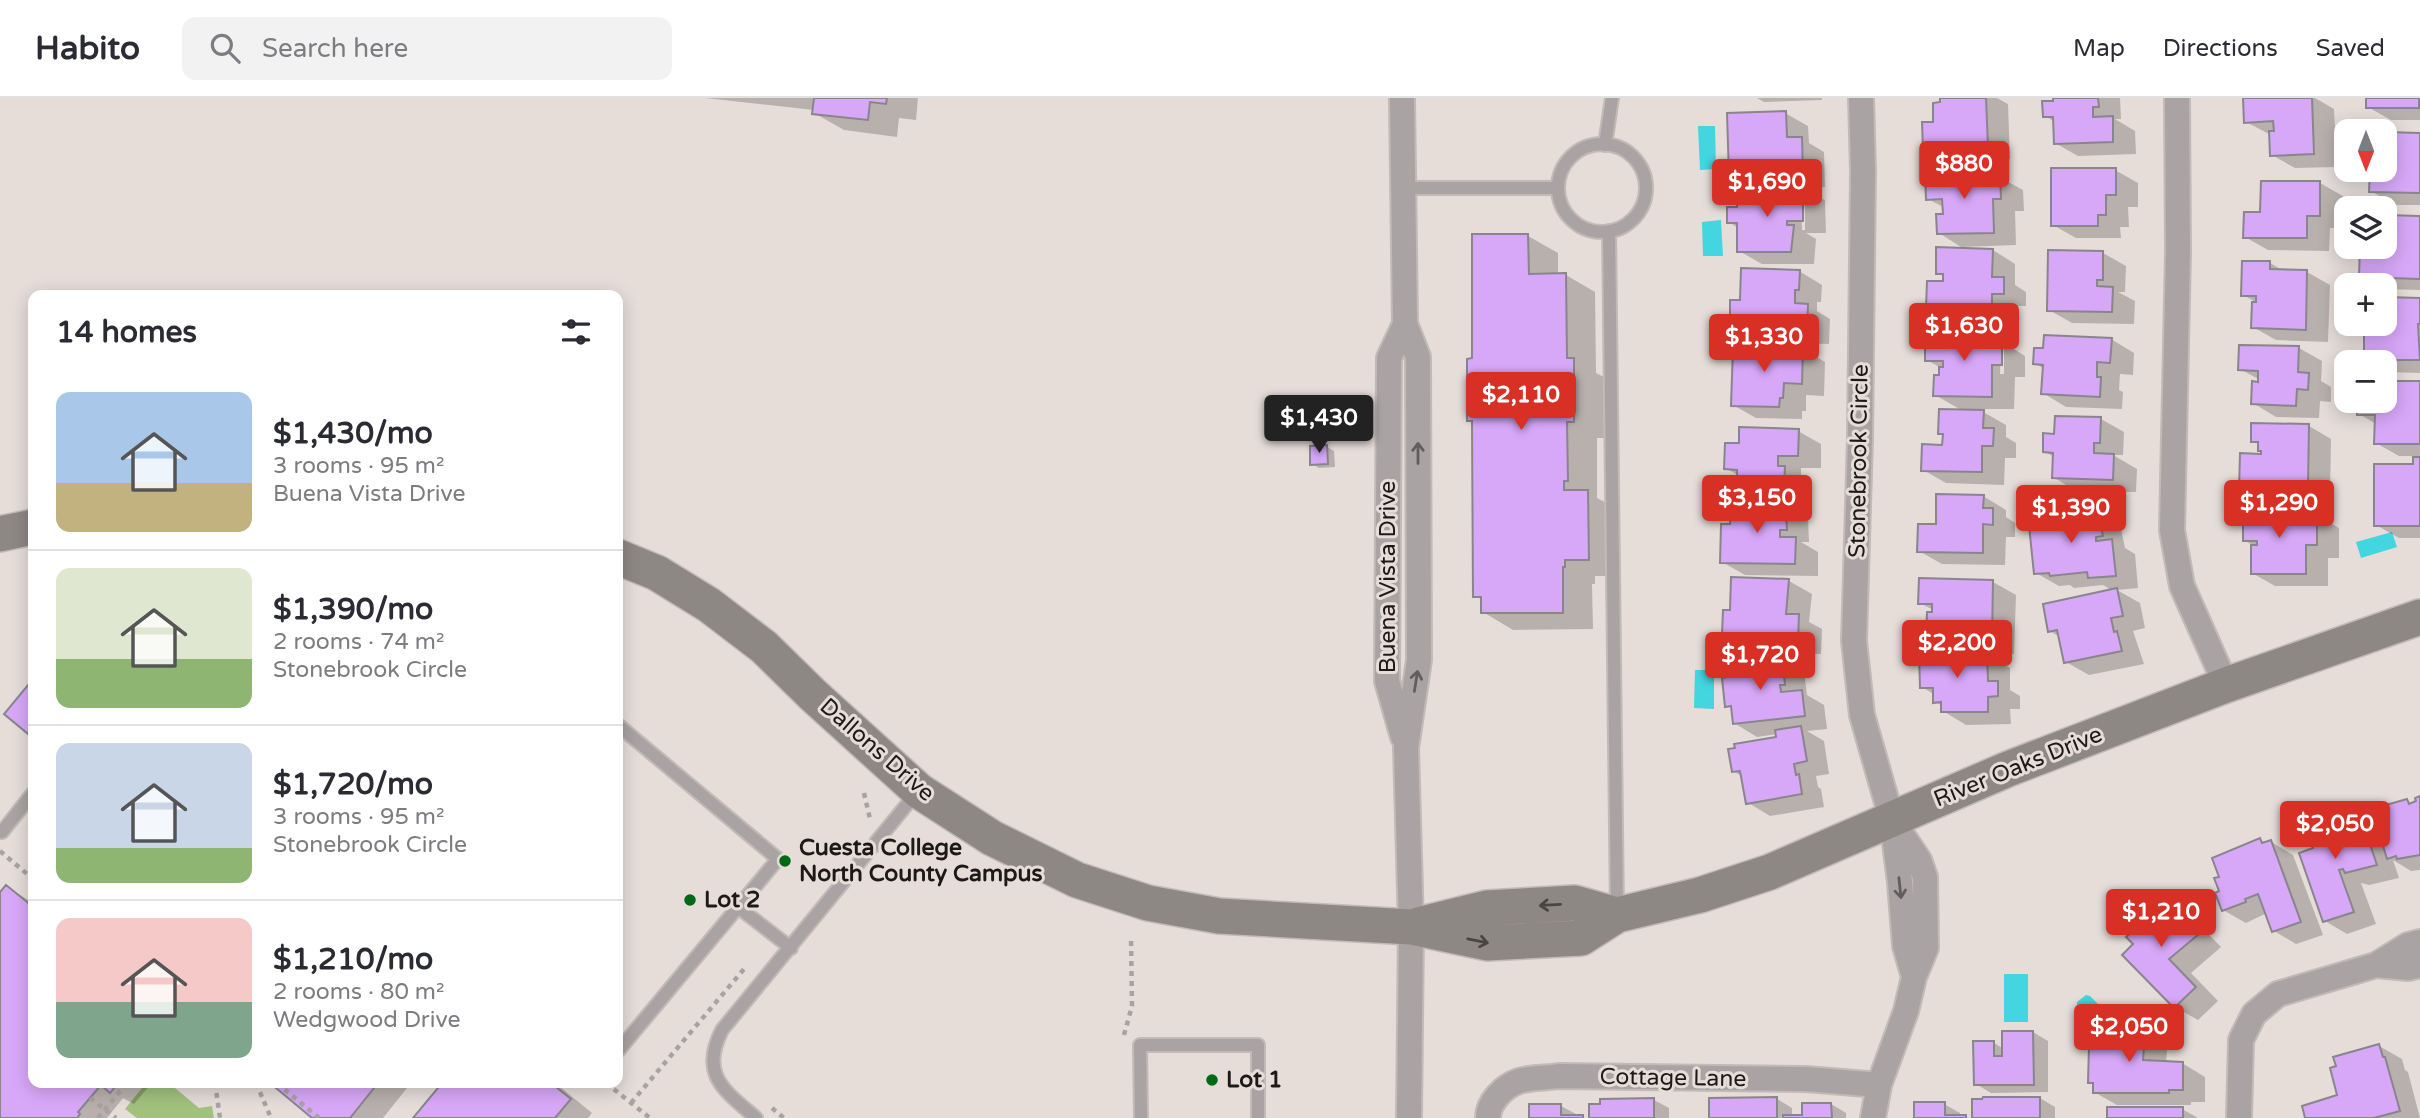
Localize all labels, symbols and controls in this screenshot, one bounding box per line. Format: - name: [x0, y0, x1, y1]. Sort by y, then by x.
- search box: [182, 17, 672, 80]
- text: Habito: [35, 29, 140, 68]
- icon: search: [206, 29, 244, 67]
- text: Search here: [262, 33, 408, 64]
- text: Map: [2073, 34, 2125, 63]
- text: Directions: [2163, 34, 2278, 63]
- text: Saved: [2316, 34, 2385, 63]
- north arrow: [2334, 119, 2398, 182]
- map controls: [2334, 119, 2397, 413]
- pin: $880: [1923, 141, 2005, 201]
- text: $880: [1935, 150, 1993, 178]
- pin: $1,690: [1710, 159, 1824, 219]
- text: $1,690: [1728, 168, 1806, 196]
- button: layers: [2334, 196, 2397, 259]
- button: +: [2334, 273, 2397, 336]
- pin: $1,630: [1907, 303, 2021, 363]
- text: $1,630: [1925, 312, 2003, 340]
- icon: filters: [557, 313, 595, 351]
- text: 14 homes: [56, 314, 197, 351]
- pin: $1,330: [1707, 314, 1821, 374]
- text: $1,330: [1725, 323, 1803, 351]
- button: −: [2334, 350, 2397, 413]
- street label: Stonebrook Circle: [1843, 364, 1875, 558]
- pin: $2,110: [1464, 372, 1578, 432]
- text: $2,110: [1482, 381, 1560, 409]
- pin: $1,430: [1262, 396, 1376, 455]
- text: $1,430: [1280, 404, 1358, 432]
- text: $1,430/mo: [273, 415, 433, 452]
- icon: home: [112, 420, 196, 504]
- one-way arrow: [1411, 442, 1425, 465]
- text: 3 rooms · 95 m²: [273, 452, 444, 480]
- pin: $3,150: [1700, 476, 1814, 535]
- text: Buena Vista Drive: [273, 480, 465, 508]
- pin: $1,290: [2222, 480, 2336, 540]
- street label: Buena Vista Drive: [1374, 481, 1402, 673]
- text: $3,150: [1718, 484, 1796, 512]
- pin: $1,390: [2014, 486, 2128, 545]
- text: $1,290: [2240, 489, 2318, 517]
- text: $1,390: [2032, 494, 2110, 522]
- text: $1,390/mo: [273, 591, 433, 628]
- icon: home: [112, 596, 196, 680]
- pin: $2,200: [1900, 620, 2014, 680]
- text: 2 rooms · 74 m²: [273, 628, 444, 656]
- text: $2,200: [1918, 629, 1996, 657]
- pin: $1,720: [1703, 632, 1817, 692]
- text: $1,720: [1721, 641, 1799, 669]
- text: Stonebrook Circle: [273, 656, 467, 684]
- one-way arrow: [1410, 670, 1423, 693]
- street label: Dallons Drive: [814, 692, 940, 808]
- street label: River Oaks Drive: [1930, 720, 2106, 814]
- text: $1,720/mo: [273, 766, 433, 803]
- icon: home: [112, 771, 196, 855]
- pin: $2,050: [2278, 802, 2392, 861]
- text: 3 rooms · 95 m²: [273, 803, 444, 831]
- text: $2,050: [2296, 810, 2374, 838]
- text: Stonebrook Circle: [273, 831, 467, 859]
- place label: Cuesta College North County Campus: [799, 834, 1043, 888]
- marker: Cuesta College North County Campus: [777, 853, 793, 869]
- one-way arrow: [1894, 876, 1907, 899]
- place label: Lot 2: [704, 886, 760, 914]
- pin: $1,210: [2104, 890, 2218, 949]
- marker: Lot 2: [682, 892, 698, 908]
- text: $1,210: [2122, 898, 2200, 926]
- one-way arrow: [1539, 899, 1562, 912]
- one-way arrow: [1466, 935, 1489, 948]
- text: $1,210/mo: [273, 941, 433, 978]
- icon: home: [112, 946, 196, 1030]
- text: 2 rooms · 80 m²: [273, 978, 444, 1006]
- pin: $2,050: [2072, 1004, 2186, 1064]
- text: Wedgwood Drive: [273, 1006, 460, 1034]
- text: $2,050: [2090, 1013, 2168, 1041]
- street label: Cottage Lane: [1599, 1063, 1747, 1093]
- place label: Lot 1: [1226, 1066, 1282, 1094]
- marker: Lot 1: [1204, 1072, 1220, 1088]

